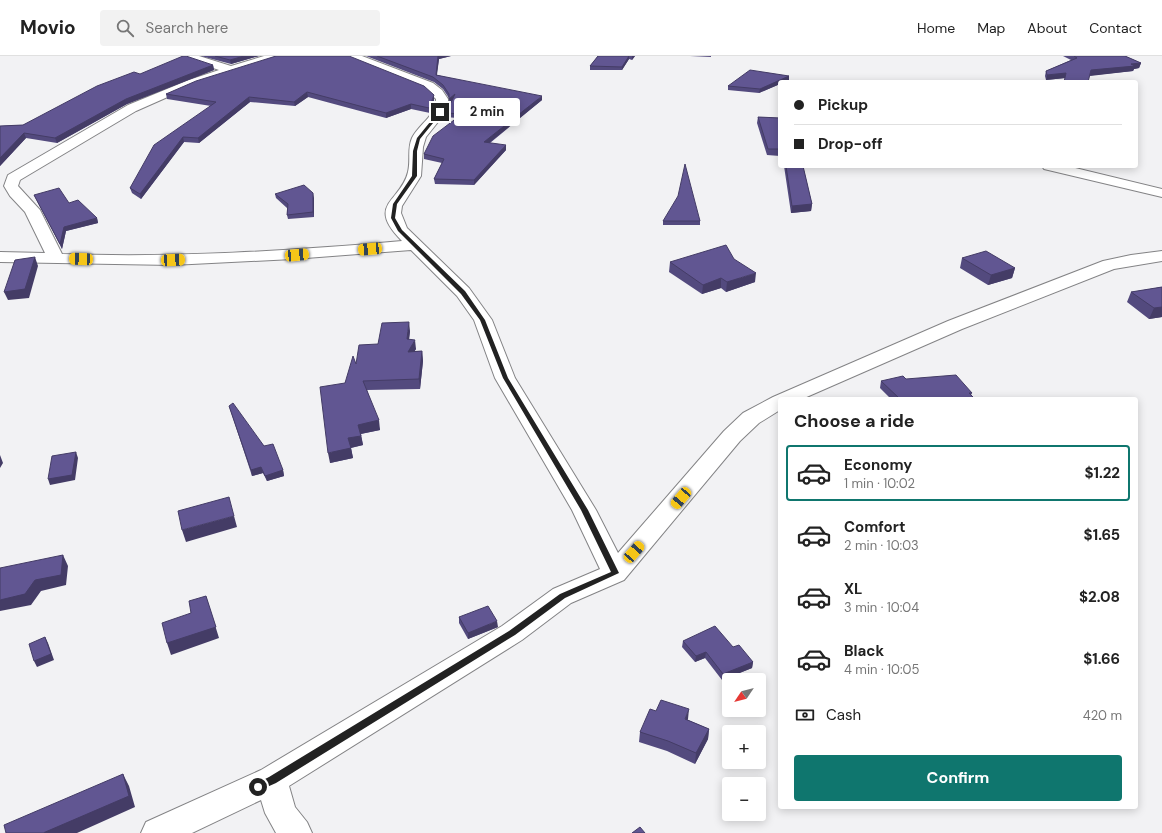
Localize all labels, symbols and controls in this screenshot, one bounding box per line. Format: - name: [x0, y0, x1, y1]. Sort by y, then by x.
- search box: [100, 10, 380, 46]
- text: Movio: [20, 15, 76, 40]
- icon: search: [114, 17, 136, 39]
- text: Search here: [146, 18, 228, 38]
- text: Home: [917, 19, 955, 37]
- text: Map: [977, 19, 1005, 37]
- text: About: [1027, 19, 1067, 37]
- text: Contact: [1089, 19, 1142, 37]
- text: Pickup: [818, 95, 868, 115]
- callout: 2 min: [454, 98, 520, 126]
- route end: [431, 103, 449, 121]
- text: 2 min: [470, 103, 504, 120]
- text: Drop-off: [818, 134, 883, 154]
- car: [358, 242, 382, 256]
- car: [285, 248, 309, 262]
- car: [69, 253, 93, 265]
- car: [161, 253, 185, 267]
- text: Choose a ride: [794, 409, 915, 433]
- icon: car: [796, 455, 832, 491]
- text: Economy: [844, 455, 912, 475]
- text: $1.22: [1084, 463, 1120, 483]
- text: 1 min · 10:02: [844, 475, 915, 492]
- car: [669, 485, 693, 511]
- icon: car: [796, 517, 832, 553]
- text: Comfort: [844, 517, 905, 537]
- text: $1.65: [1084, 525, 1120, 545]
- text: 2 min · 10:03: [844, 537, 919, 554]
- car: [622, 539, 646, 565]
- icon: car: [796, 579, 832, 615]
- text: XL: [844, 579, 862, 599]
- text: $2.08: [1079, 587, 1120, 607]
- text: 3 min · 10:04: [844, 599, 919, 616]
- icon: car: [796, 641, 832, 677]
- text: Black: [844, 641, 884, 661]
- text: $1.66: [1083, 649, 1120, 669]
- text: 4 min · 10:05: [844, 661, 919, 678]
- north arrow: [722, 673, 766, 717]
- map controls: [722, 673, 766, 821]
- icon: cash: [794, 704, 816, 726]
- text: Cash: [826, 705, 861, 725]
- text: 420 m: [1083, 707, 1122, 724]
- button: +: [722, 725, 766, 769]
- button: Confirm: [794, 755, 1122, 801]
- button: −: [722, 777, 766, 821]
- route start: [249, 778, 267, 796]

